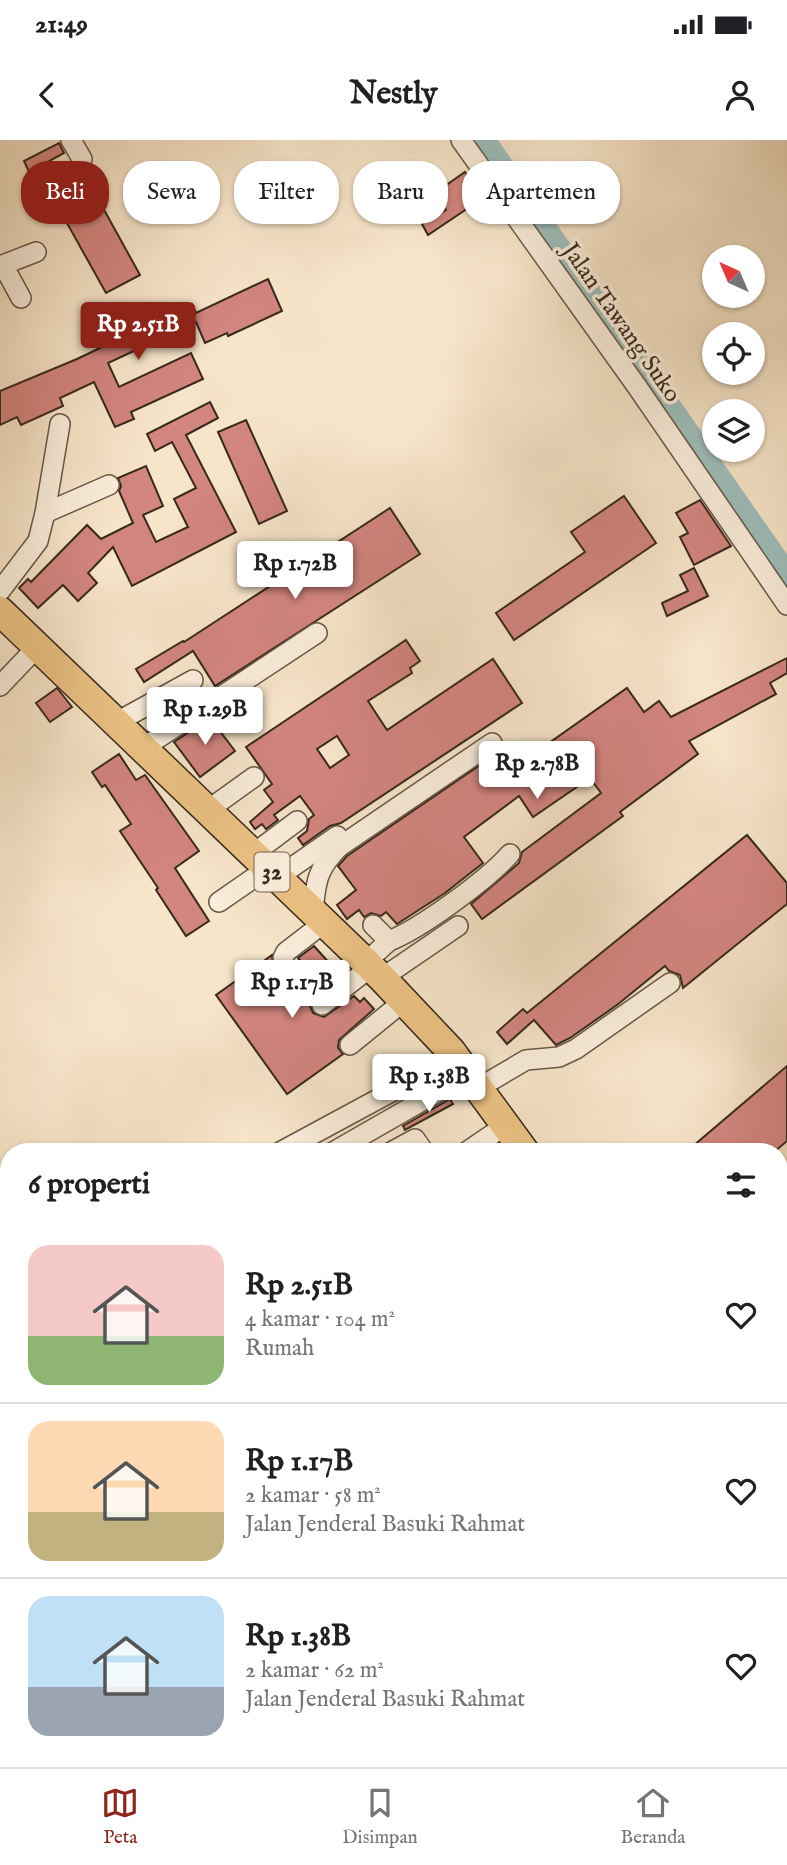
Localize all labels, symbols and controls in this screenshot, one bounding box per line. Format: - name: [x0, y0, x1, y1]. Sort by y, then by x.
- text: 21:49: [35, 8, 88, 41]
- text: Nestly: [350, 74, 437, 115]
- icon: back: [28, 76, 66, 114]
- icon: person: [721, 76, 759, 114]
- chip: Beli: [21, 161, 109, 224]
- chip: Sewa: [123, 161, 220, 224]
- chip: Filter: [234, 161, 339, 224]
- chip: Baru: [353, 161, 448, 224]
- chip: Apartemen: [462, 161, 620, 224]
- street label: Jalan Tawang Suko: [553, 235, 688, 409]
- north arrow: [702, 245, 765, 308]
- map controls: [702, 245, 765, 462]
- pin: Rp 2.51B: [66, 302, 210, 362]
- text: Rp 2.51B: [97, 310, 179, 339]
- button: locate: [702, 322, 765, 385]
- button: layers: [702, 399, 765, 462]
- pin: Rp 1.72B: [223, 542, 367, 601]
- text: Rp 1.72B: [253, 549, 337, 578]
- pin: Rp 1.29B: [133, 688, 277, 747]
- text: Rp 1.29B: [163, 695, 247, 724]
- pin: Rp 2.78B: [465, 742, 609, 801]
- text: Rp 2.78B: [495, 749, 579, 778]
- road number: 32: [254, 852, 290, 892]
- pin: Rp 1.17B: [220, 960, 364, 1020]
- text: Rp 1.17B: [251, 968, 333, 997]
- pin: Rp 1.38B: [357, 1054, 501, 1114]
- text: Rp 1.38B: [388, 1062, 470, 1091]
- text: 6 properti: [28, 1166, 150, 1204]
- icon: filters: [722, 1166, 760, 1204]
- text: Rp 2.51B: [245, 1267, 353, 1305]
- icon: home: [84, 1273, 168, 1357]
- icon: heart: [722, 1296, 760, 1334]
- text: 4 kamar · 104 m²: [245, 1305, 395, 1334]
- text: Rumah: [245, 1334, 314, 1363]
- text: Rp 1.17B: [245, 1443, 353, 1481]
- icon: home: [84, 1449, 168, 1533]
- icon: heart: [722, 1472, 760, 1510]
- text: 2 kamar · 58 m²: [245, 1481, 381, 1510]
- text: Jalan Jenderal Basuki Rahmat: [245, 1510, 525, 1539]
- text: Rp 1.38B: [245, 1618, 351, 1656]
- icon: home: [84, 1624, 168, 1708]
- icon: heart: [722, 1647, 760, 1685]
- text: 2 kamar · 62 m²: [245, 1656, 384, 1685]
- text: Jalan Jenderal Basuki Rahmat: [245, 1685, 525, 1714]
- tab: Peta: [101, 1784, 139, 1850]
- tab: Disimpan: [342, 1784, 418, 1850]
- tab: Beranda: [621, 1784, 686, 1850]

